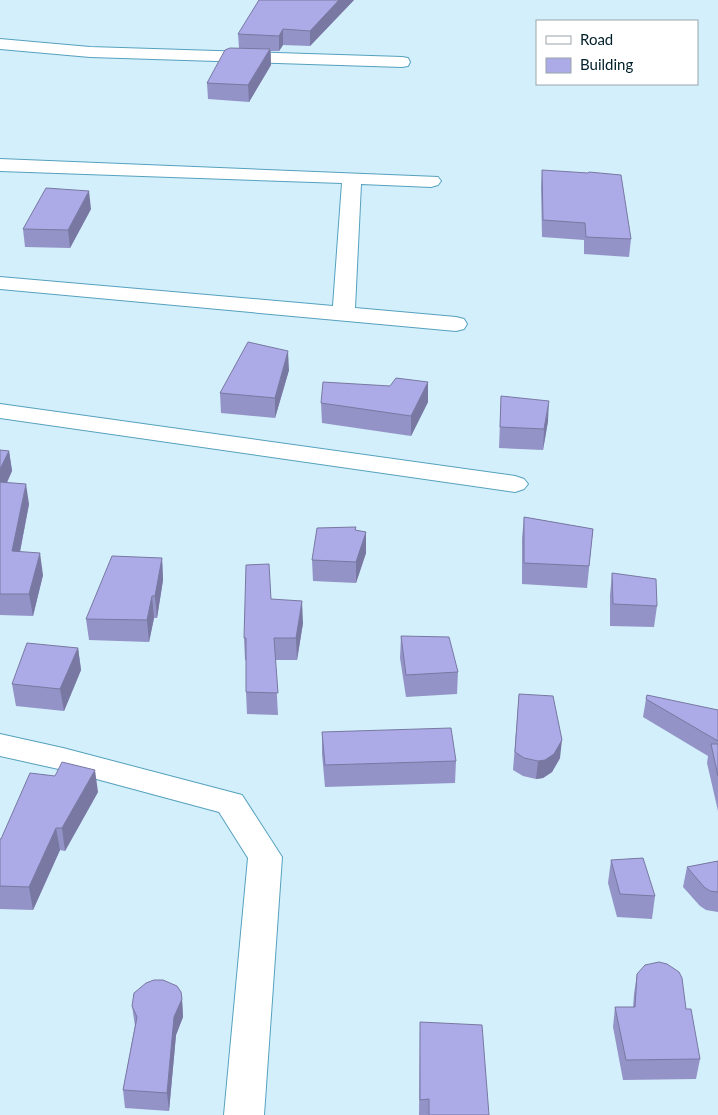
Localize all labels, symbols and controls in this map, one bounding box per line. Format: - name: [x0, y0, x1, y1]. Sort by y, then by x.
- legend: [536, 20, 698, 85]
- text: Road: [580, 30, 613, 48]
- text: Building: [580, 55, 633, 73]

